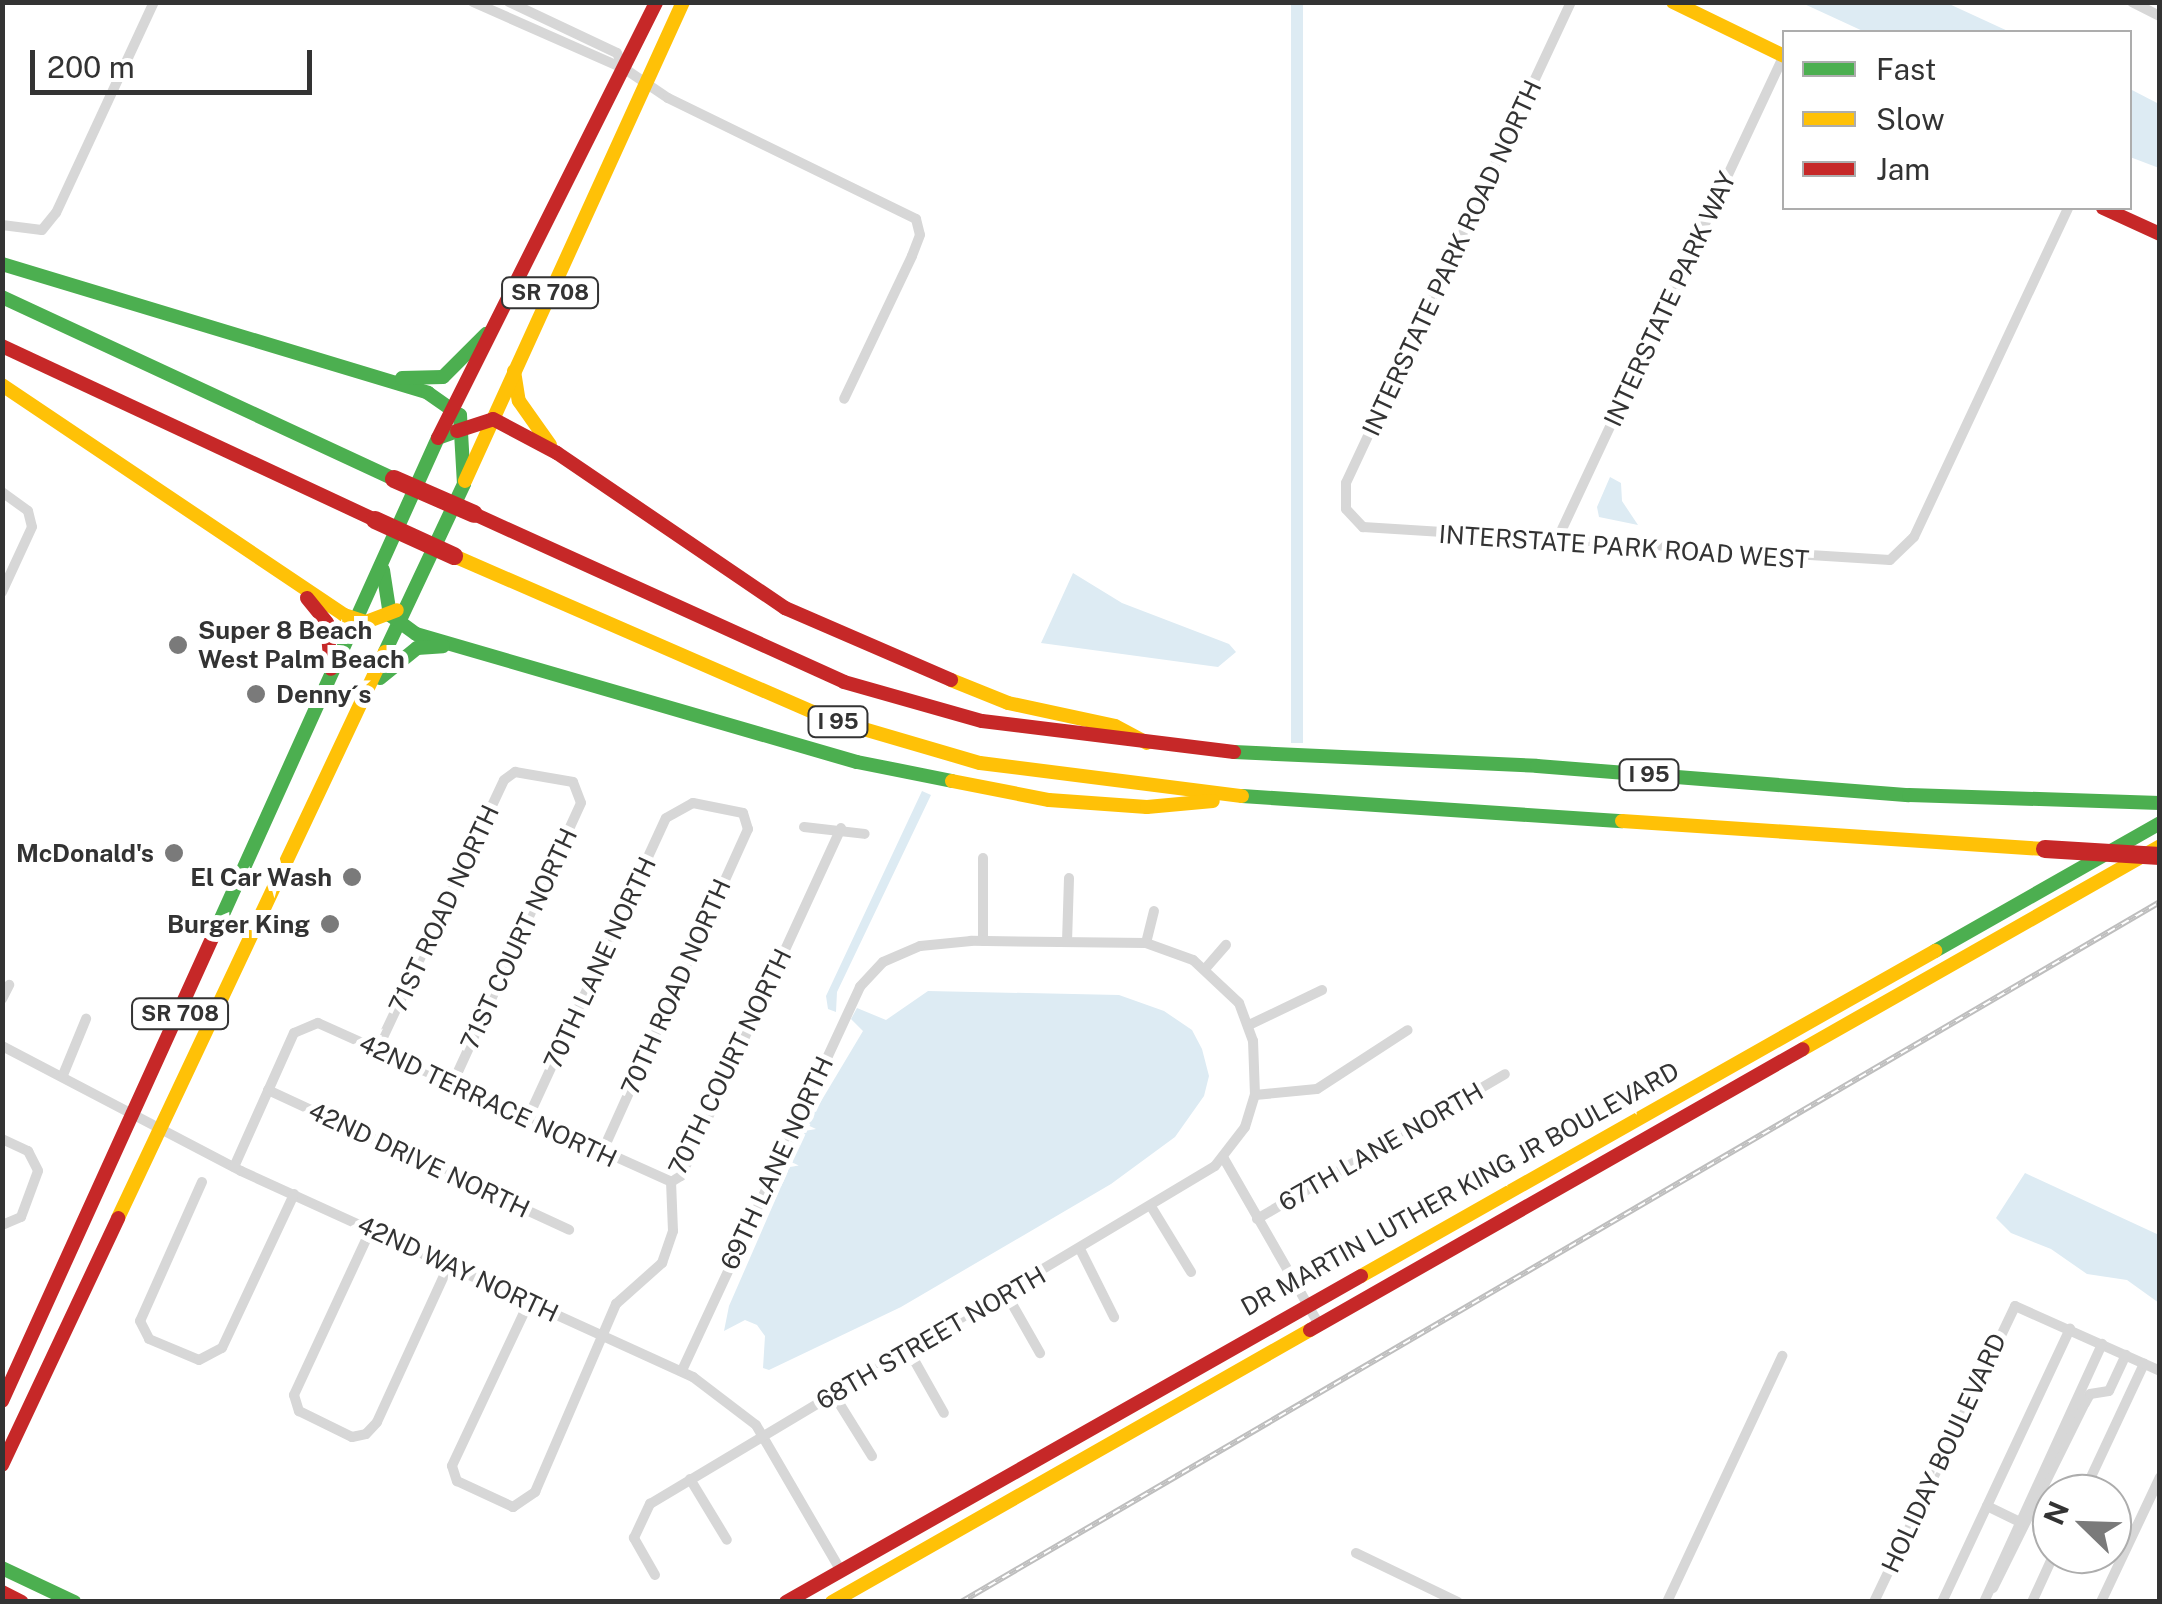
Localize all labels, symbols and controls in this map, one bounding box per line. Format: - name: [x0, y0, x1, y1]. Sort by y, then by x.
- scale bar: [35, 30, 318, 92]
- legend: [1782, 30, 2132, 210]
- text: 200 m: [47, 49, 135, 85]
- text: Fast: [1876, 51, 1936, 87]
- street label: INTERSTATE PARK ROAD NORTH: [1356, 75, 1548, 441]
- text: Slow: [1876, 101, 1945, 137]
- text: Jam: [1876, 151, 1930, 187]
- street label: INTERSTATE PARK WAY: [1598, 167, 1742, 431]
- road number: SR 708: [500, 276, 600, 310]
- street label: INTERSTATE PARK ROAD WEST: [1437, 519, 1811, 575]
- place label: Super 8 Beach West Palm Beach: [198, 616, 405, 675]
- marker: Super 8 Beach West Palm Beach: [167, 634, 189, 656]
- place label: Denny´s: [276, 679, 371, 709]
- marker: Denny´s: [245, 683, 267, 705]
- road number: I 95: [806, 705, 870, 739]
- road number: I 95: [1616, 758, 1682, 792]
- street label: 71ST ROAD NORTH: [383, 800, 505, 1018]
- street label: 71ST COURT NORTH: [454, 823, 584, 1055]
- place label: McDonald's: [16, 838, 154, 868]
- marker: McDonald's: [163, 842, 185, 864]
- street label: 70TH LANE NORTH: [538, 852, 662, 1074]
- place label: El Car Wash: [190, 862, 332, 892]
- marker: El Car Wash: [341, 866, 363, 888]
- street label: 70TH ROAD NORTH: [615, 874, 737, 1100]
- place label: Burger King: [167, 909, 310, 939]
- marker: Burger King: [319, 913, 341, 935]
- street label: 70TH COURT NORTH: [662, 944, 798, 1180]
- road number: SR 708: [130, 997, 230, 1031]
- street label: 42ND TERRACE NORTH: [354, 1028, 622, 1174]
- street label: 69TH LANE NORTH: [714, 1052, 840, 1274]
- street label: DR MARTIN LUTHER KING JR BOULEVARD: [1236, 1056, 1684, 1322]
- street label: 67TH LANE NORTH: [1273, 1076, 1489, 1218]
- street label: 42ND DRIVE NORTH: [304, 1096, 534, 1224]
- street label: 42ND WAY NORTH: [352, 1209, 564, 1329]
- street label: 68TH STREET NORTH: [811, 1260, 1051, 1416]
- street label: HOLIDAY BOULEVARD: [1875, 1328, 2013, 1578]
- north arrow: [2032, 1474, 2132, 1574]
- text: N: [2036, 1496, 2075, 1529]

